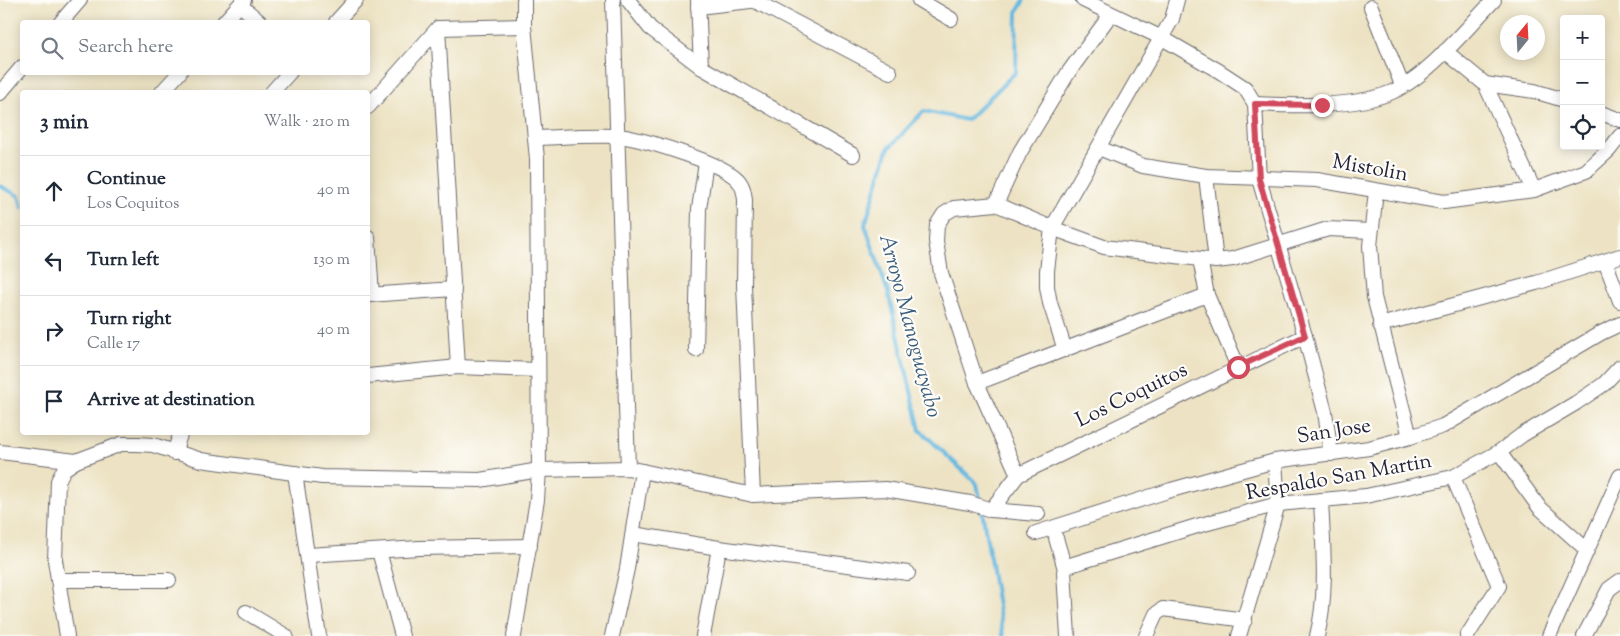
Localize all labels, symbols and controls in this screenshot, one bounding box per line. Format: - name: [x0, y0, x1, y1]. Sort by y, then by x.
- north arrow: [1500, 15, 1545, 60]
- map controls: [1560, 15, 1605, 150]
- button: +: [1560, 15, 1605, 60]
- search box: [20, 20, 370, 75]
- icon: search: [38, 34, 66, 62]
- text: Search here: [78, 34, 173, 61]
- button: −: [1560, 60, 1605, 105]
- route end: [1311, 94, 1334, 117]
- button: locate: [1560, 105, 1605, 150]
- text: 3 min: [40, 108, 89, 138]
- text: Walk · 210 m: [264, 111, 350, 134]
- street label: Mistolin: [1330, 148, 1410, 190]
- text: Continue: [87, 166, 166, 193]
- icon: ahead: [40, 177, 68, 205]
- text: 40 m: [317, 179, 350, 202]
- text: Los Coquitos: [87, 193, 179, 216]
- water label: Arroyo Manoguayabo: [869, 231, 949, 421]
- icon: left: [40, 247, 68, 275]
- text: Turn left: [87, 247, 159, 274]
- text: 130 m: [313, 249, 350, 272]
- text: Turn right: [87, 306, 171, 333]
- icon: right: [40, 317, 68, 345]
- text: 40 m: [317, 319, 350, 342]
- text: Calle 17: [87, 333, 140, 356]
- street label: Los Coquitos: [1071, 356, 1193, 436]
- route start: [1227, 356, 1250, 379]
- icon: arrive: [40, 387, 68, 415]
- text: Arrive at destination: [87, 387, 255, 414]
- street label: San Jose: [1295, 411, 1373, 453]
- street label: Respaldo San Martin: [1244, 447, 1434, 509]

